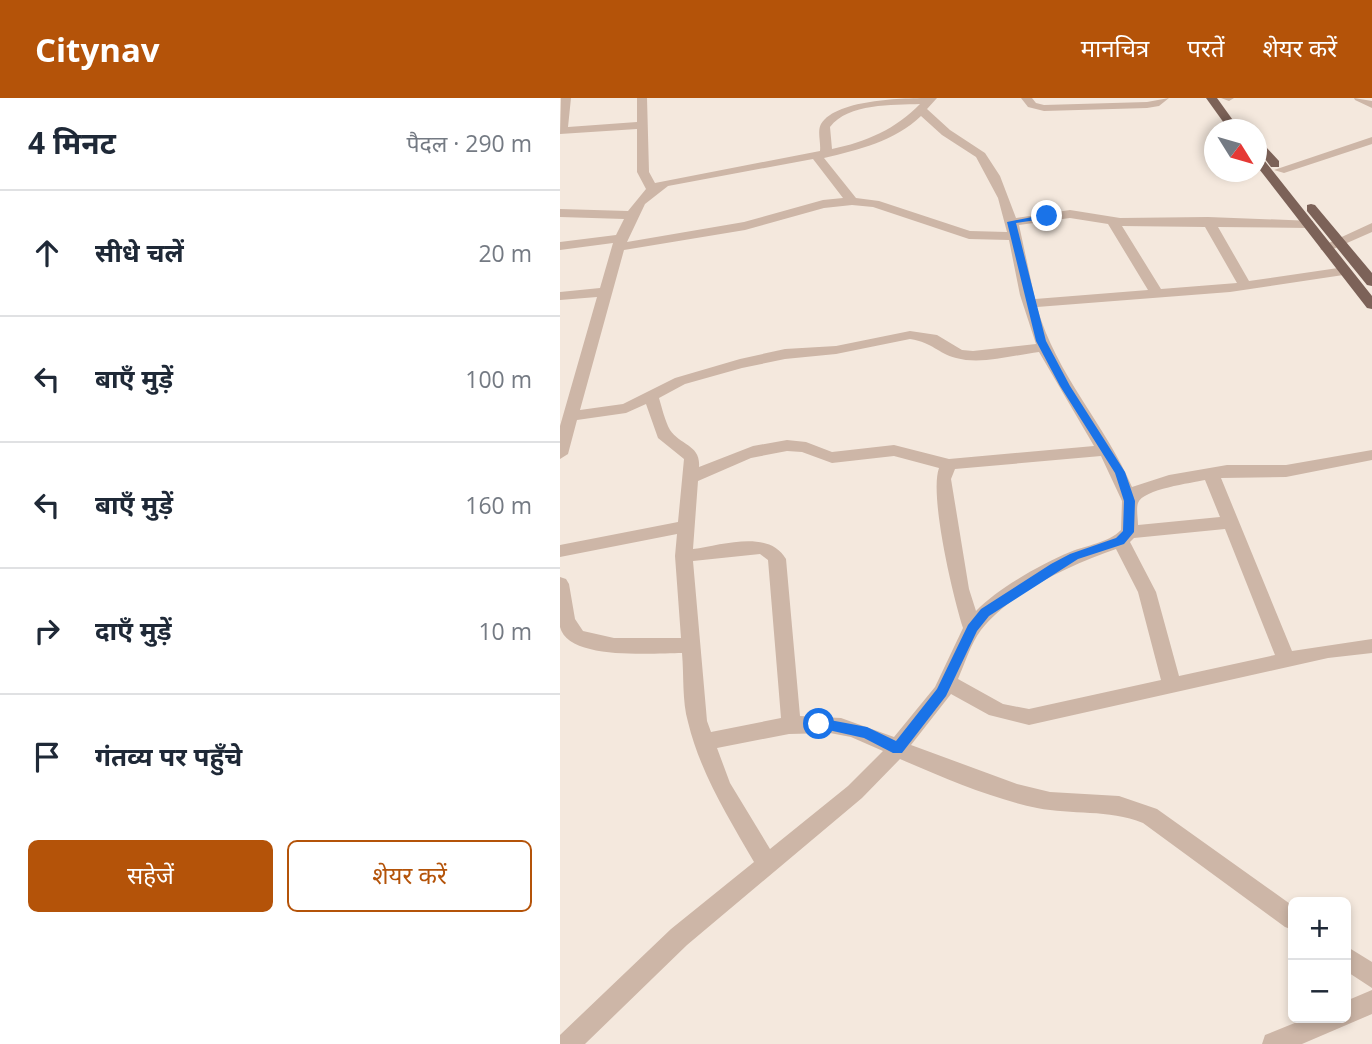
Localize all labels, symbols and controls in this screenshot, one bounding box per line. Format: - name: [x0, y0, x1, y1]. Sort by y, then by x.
- text: Citynav: [35, 27, 160, 72]
- text: मानचित्र: [1081, 31, 1149, 64]
- text: परतें: [1187, 31, 1224, 64]
- text: शेयर करें: [1262, 31, 1337, 64]
- north arrow: [1204, 119, 1267, 182]
- text: 4 मिनट: [28, 122, 116, 163]
- text: पैदल · 290 m: [406, 127, 532, 159]
- route end: [1031, 200, 1062, 231]
- icon: ahead: [28, 234, 66, 272]
- text: सीधे चलें: [95, 234, 184, 270]
- text: 20 m: [478, 237, 532, 269]
- icon: left: [28, 360, 66, 398]
- text: बाएँ मुड़ें: [95, 360, 173, 396]
- text: 100 m: [465, 363, 532, 395]
- icon: left: [28, 486, 66, 524]
- text: बाएँ मुड़ें: [95, 486, 173, 522]
- text: 160 m: [465, 489, 532, 521]
- icon: right: [28, 612, 66, 650]
- text: दाएँ मुड़ें: [95, 612, 172, 648]
- text: 10 m: [478, 615, 532, 647]
- route start: [803, 708, 834, 739]
- icon: arrive: [28, 738, 66, 776]
- text: गंतव्य पर पहुँचे: [95, 738, 242, 774]
- button: सहेजें: [28, 840, 273, 912]
- button: शेयर करें: [287, 840, 532, 912]
- map controls: [1288, 897, 1351, 1023]
- button: +: [1288, 897, 1351, 960]
- button: −: [1288, 960, 1351, 1023]

